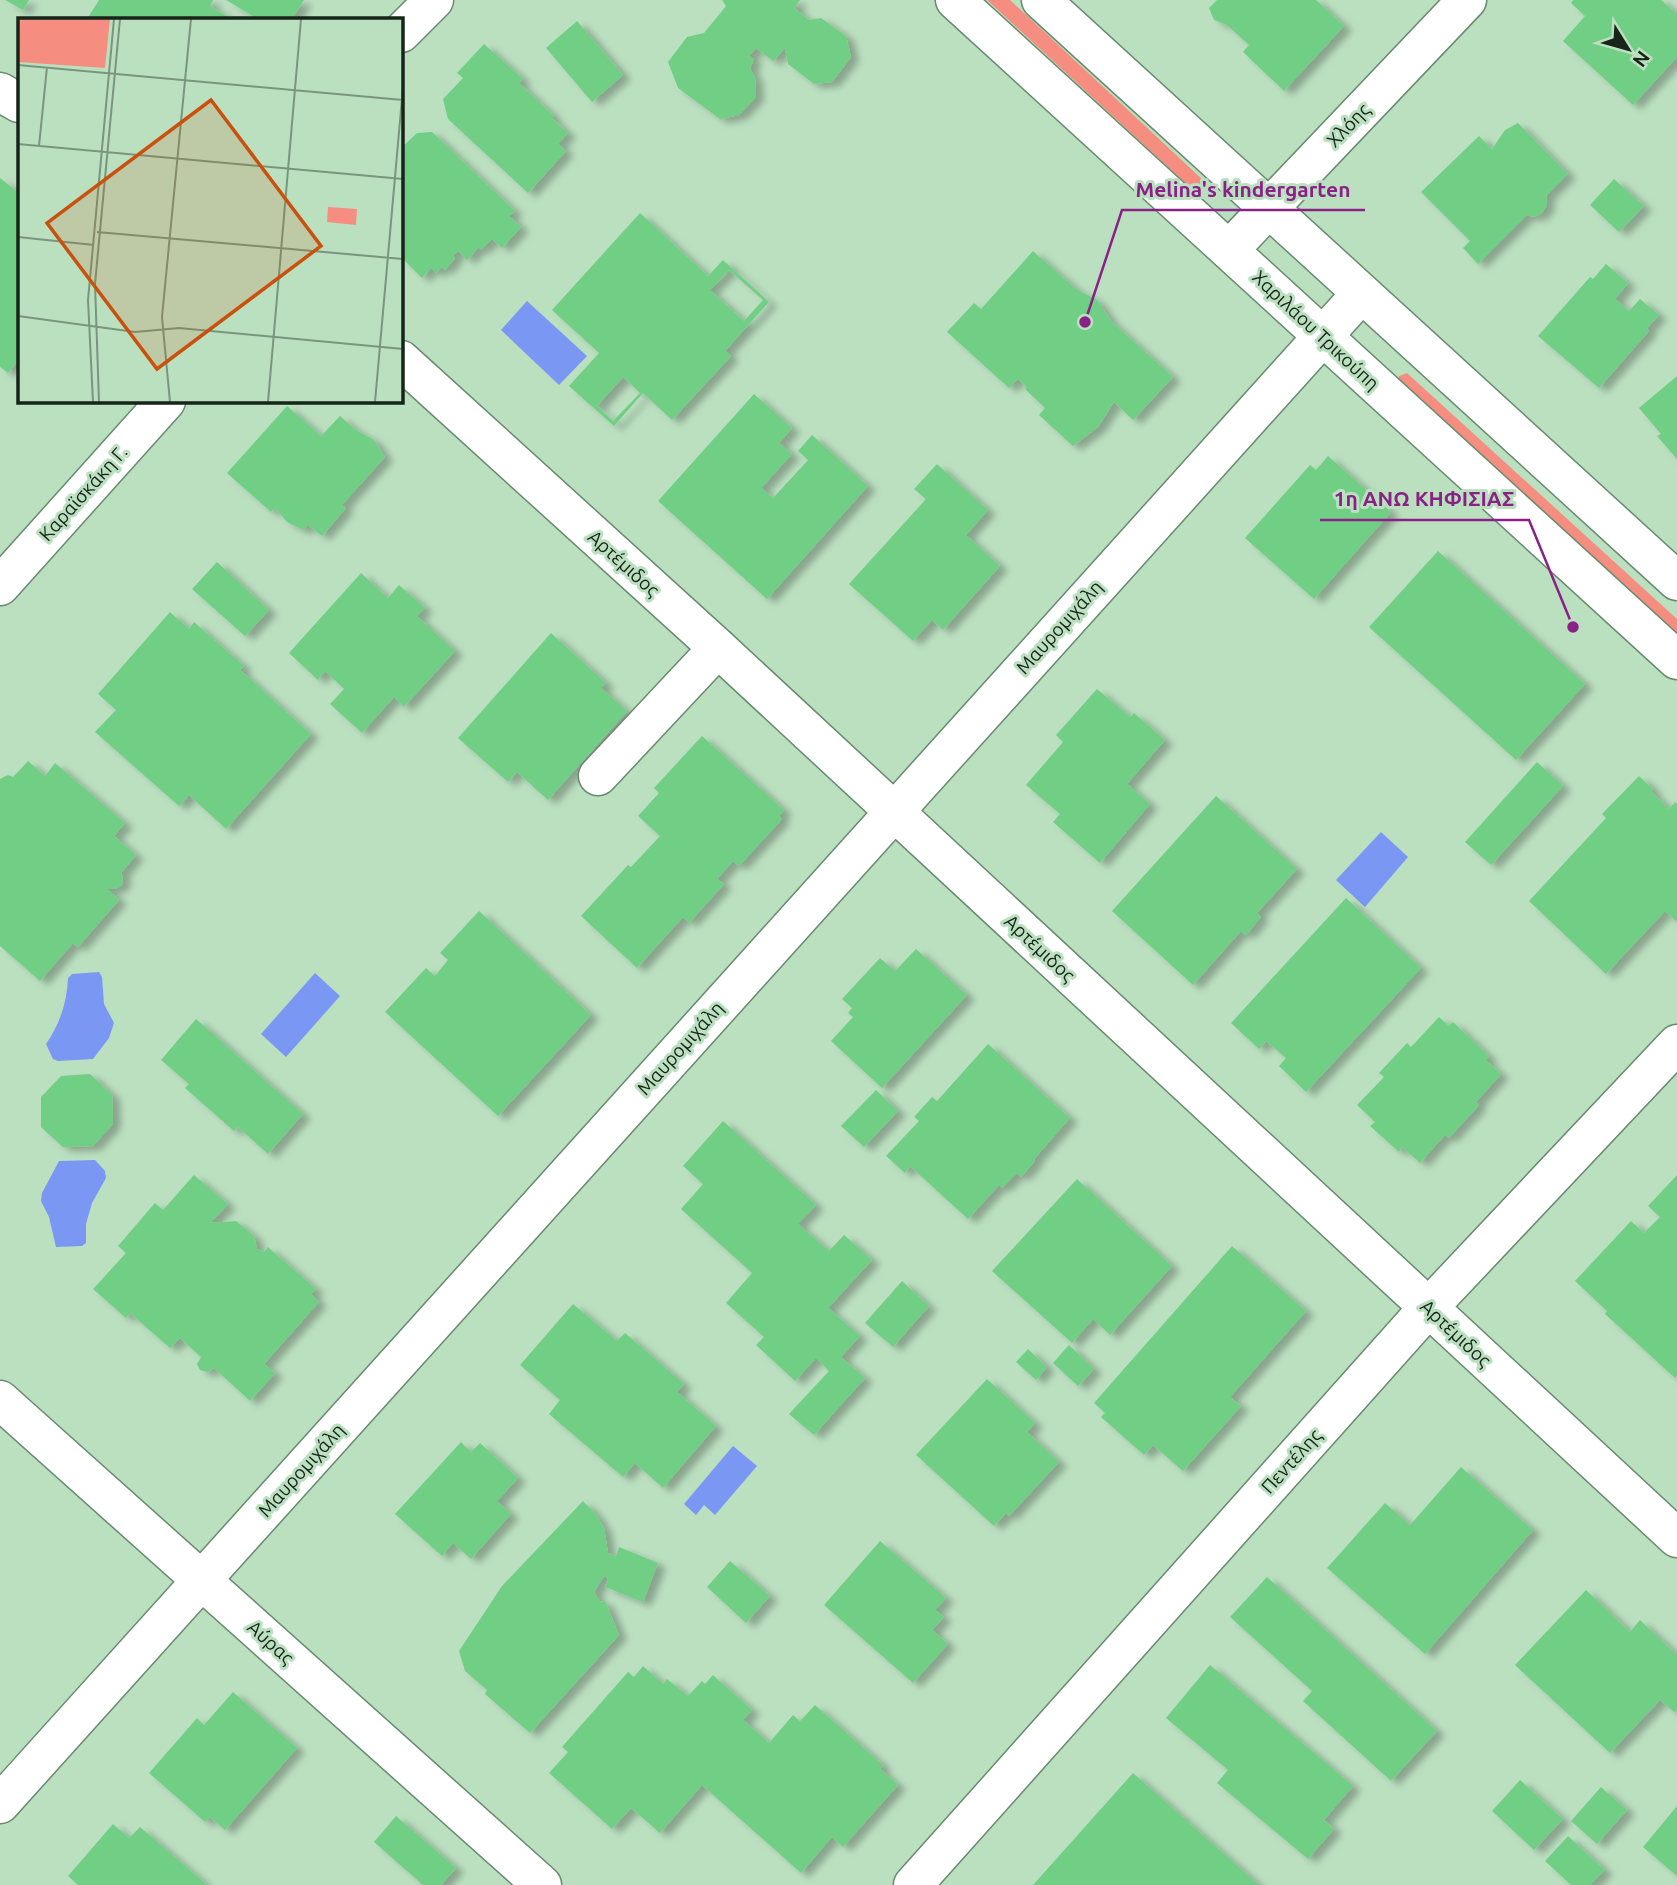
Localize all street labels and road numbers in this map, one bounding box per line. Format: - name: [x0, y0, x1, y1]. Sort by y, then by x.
- street label: Χλόης: [1322, 98, 1374, 151]
- street label: Χαριλάου Τρικούπη: [1248, 266, 1384, 394]
- street label: Καραϊσκάκη Γ.: [34, 441, 132, 545]
- street label: Αρτέμιδος: [584, 525, 664, 601]
- street label: Μαυρομιχάλη: [1011, 576, 1107, 678]
- street label: Αρτέμιδος: [1000, 910, 1080, 986]
- street label: Μαυρομιχάλη: [632, 997, 728, 1099]
- street label: Αρτέμιδος: [1416, 1295, 1496, 1371]
- street label: Μαυρομιχάλη: [253, 1419, 349, 1521]
- street label: Πεντέλης: [1256, 1424, 1326, 1498]
- street label: Αύρας: [243, 1616, 299, 1669]

